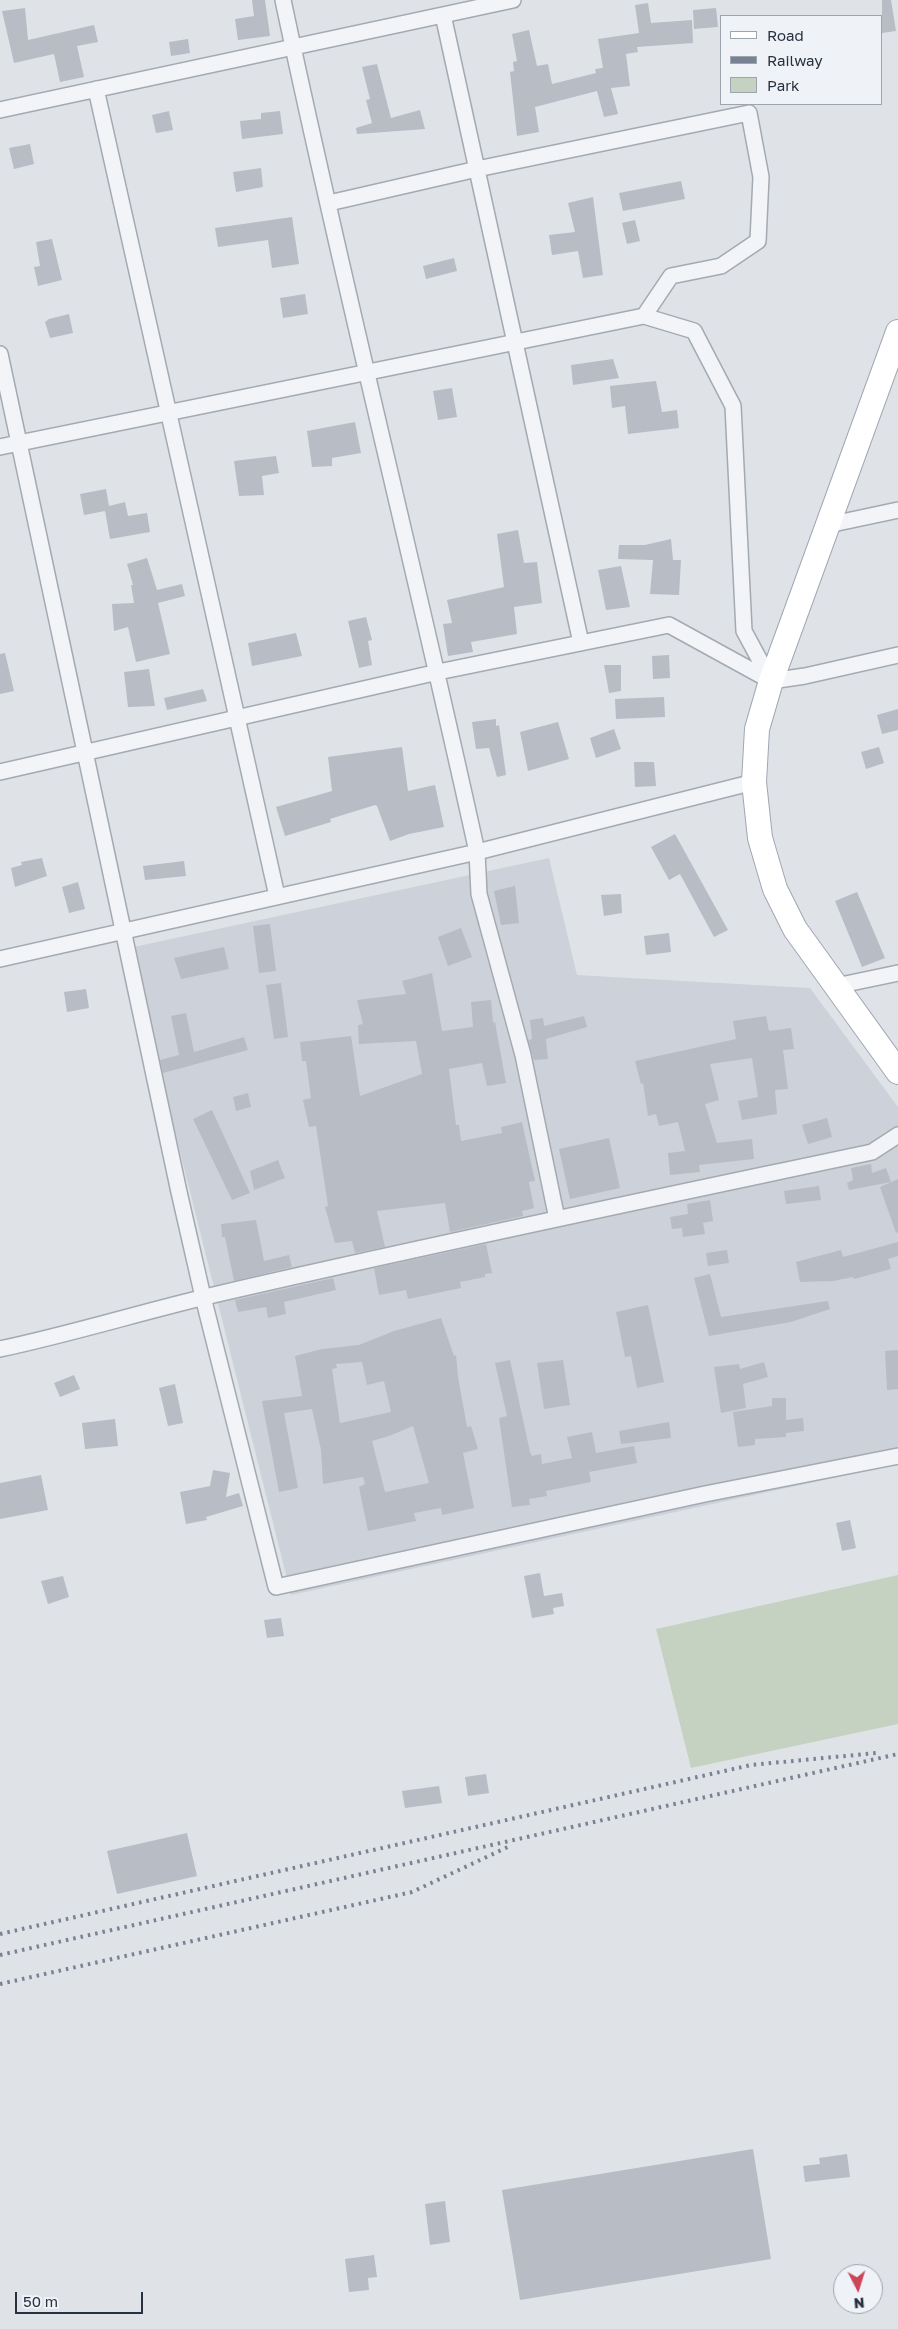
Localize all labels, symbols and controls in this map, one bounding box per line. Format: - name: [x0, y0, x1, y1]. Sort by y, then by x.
- legend: [720, 15, 883, 105]
- text: Road: [767, 26, 804, 44]
- text: Railway: [767, 51, 823, 69]
- text: Park: [767, 76, 799, 94]
- north arrow: [833, 2264, 883, 2314]
- scale bar: [18, 2282, 145, 2314]
- text: 50 m: [23, 2292, 58, 2310]
- text: N: [853, 2295, 865, 2312]

